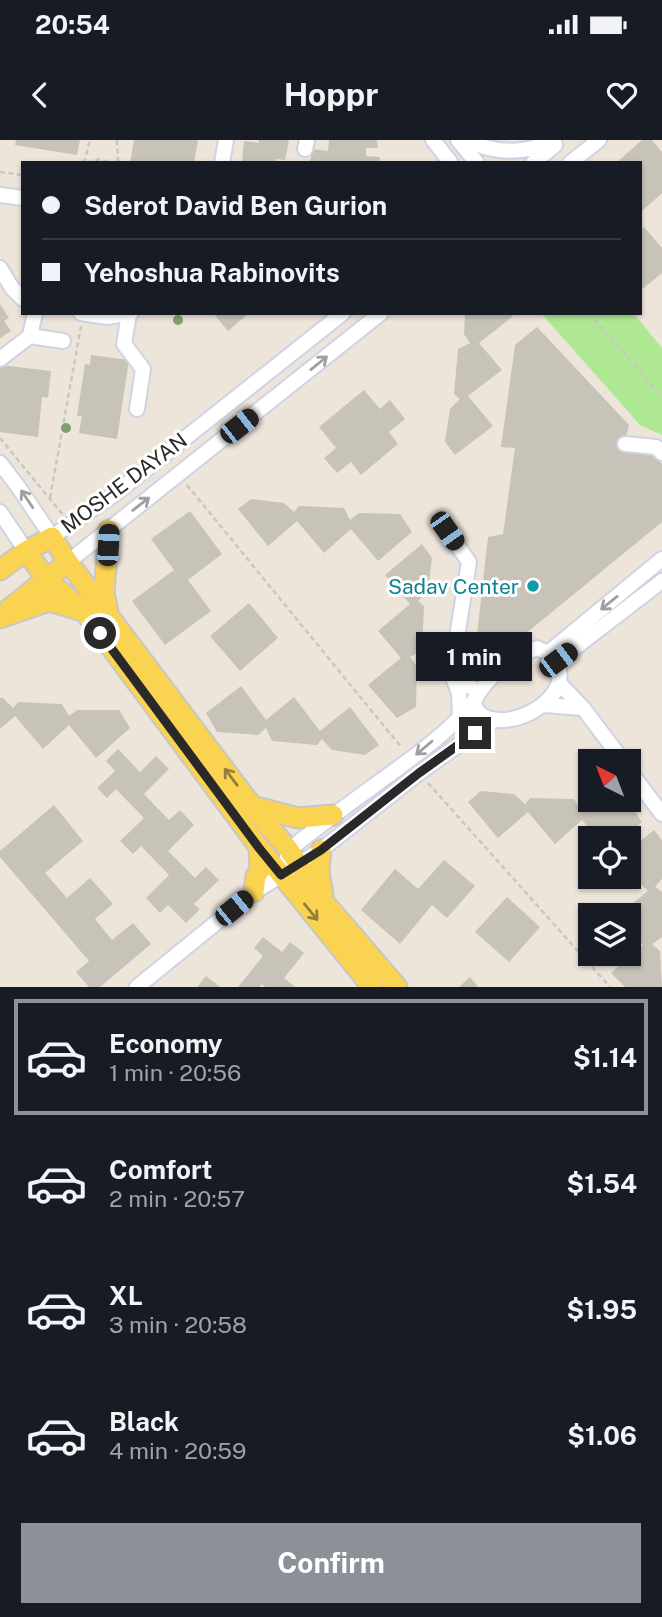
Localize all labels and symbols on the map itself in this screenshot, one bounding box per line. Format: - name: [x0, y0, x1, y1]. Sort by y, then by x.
- one-way arrow: [310, 355, 328, 370]
- car: [216, 405, 263, 447]
- street label: MOSHE DAYAN: [56, 427, 192, 539]
- one-way arrow: [20, 490, 34, 509]
- one-way arrow: [132, 497, 150, 512]
- car: [427, 508, 468, 554]
- car: [97, 523, 120, 567]
- place label: Sadav Center: [388, 574, 519, 599]
- marker: Sadav Center: [525, 578, 541, 594]
- one-way arrow: [601, 595, 619, 610]
- route start: [84, 617, 116, 649]
- callout: 1 min: [417, 631, 533, 680]
- car: [535, 639, 582, 681]
- route end: [459, 717, 491, 749]
- one-way arrow: [415, 740, 433, 756]
- north arrow: [578, 749, 640, 812]
- one-way arrow: [223, 769, 238, 787]
- car: [212, 887, 257, 929]
- one-way arrow: [303, 902, 319, 920]

